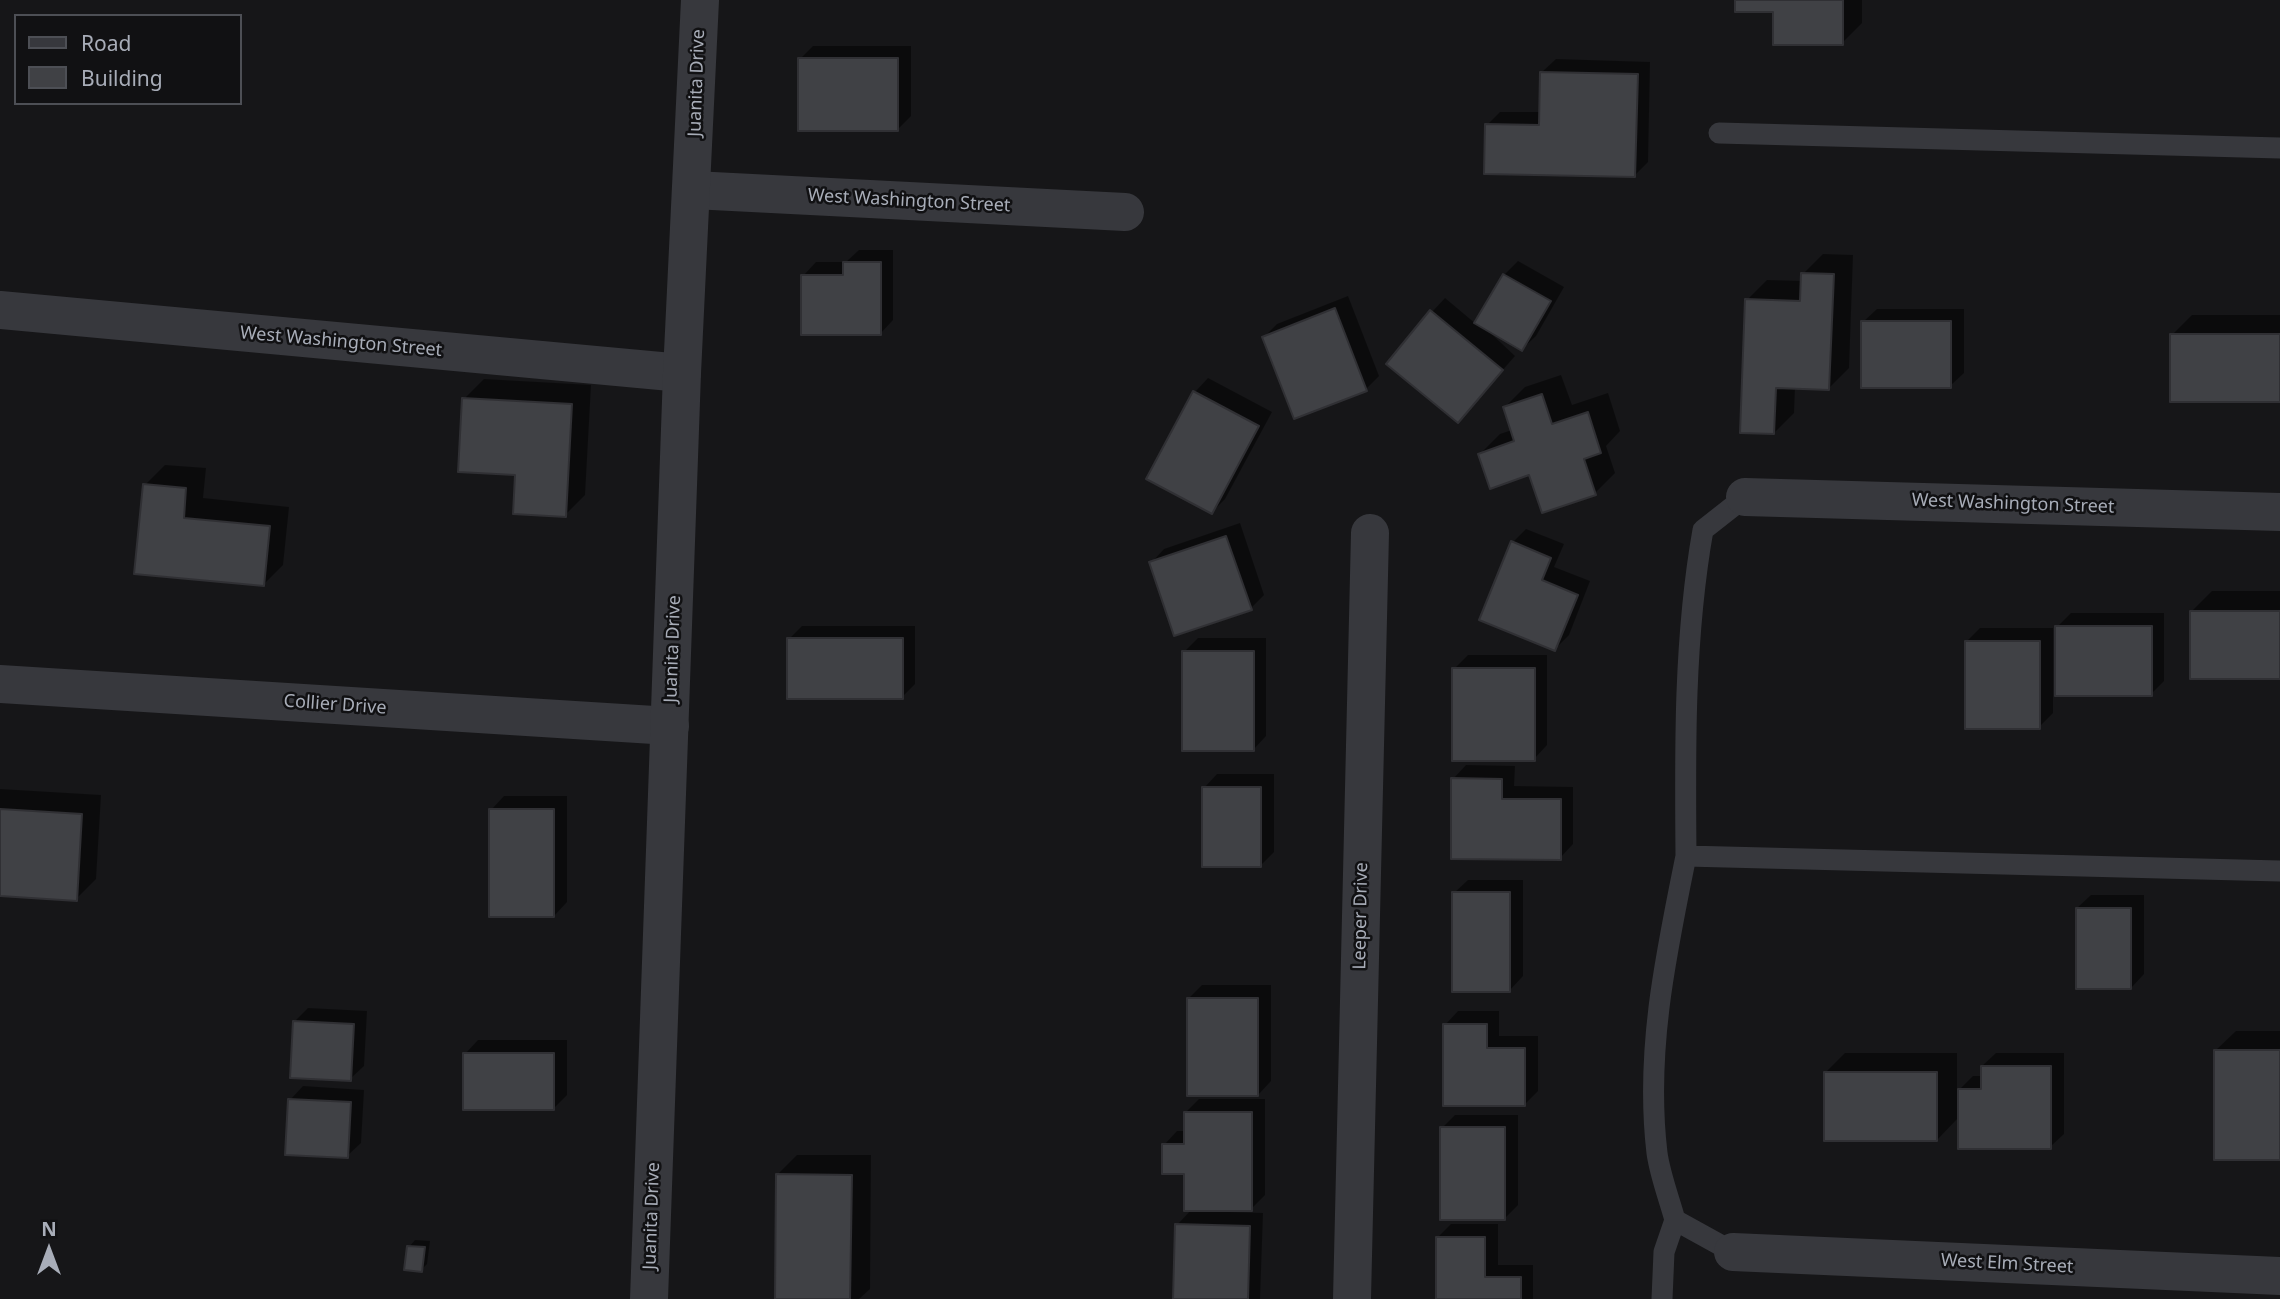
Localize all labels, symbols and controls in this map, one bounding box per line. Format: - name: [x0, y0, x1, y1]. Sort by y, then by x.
- legend: [14, 14, 242, 105]
- text: Road: [81, 29, 131, 57]
- street label: Juanita Drive: [684, 29, 710, 137]
- text: Building: [81, 64, 163, 92]
- street label: West Washington Street: [807, 185, 1011, 217]
- street label: West Washington Street: [239, 322, 443, 362]
- street label: West Washington Street: [1911, 490, 2115, 518]
- street label: Juanita Drive: [660, 595, 686, 703]
- street label: Collier Drive: [283, 691, 387, 719]
- street label: Leeper Drive: [1349, 862, 1373, 970]
- street label: Juanita Drive: [639, 1162, 665, 1270]
- north arrow: [14, 1215, 84, 1285]
- text: N: [41, 1216, 57, 1242]
- street label: West Elm Street: [1940, 1250, 2074, 1278]

